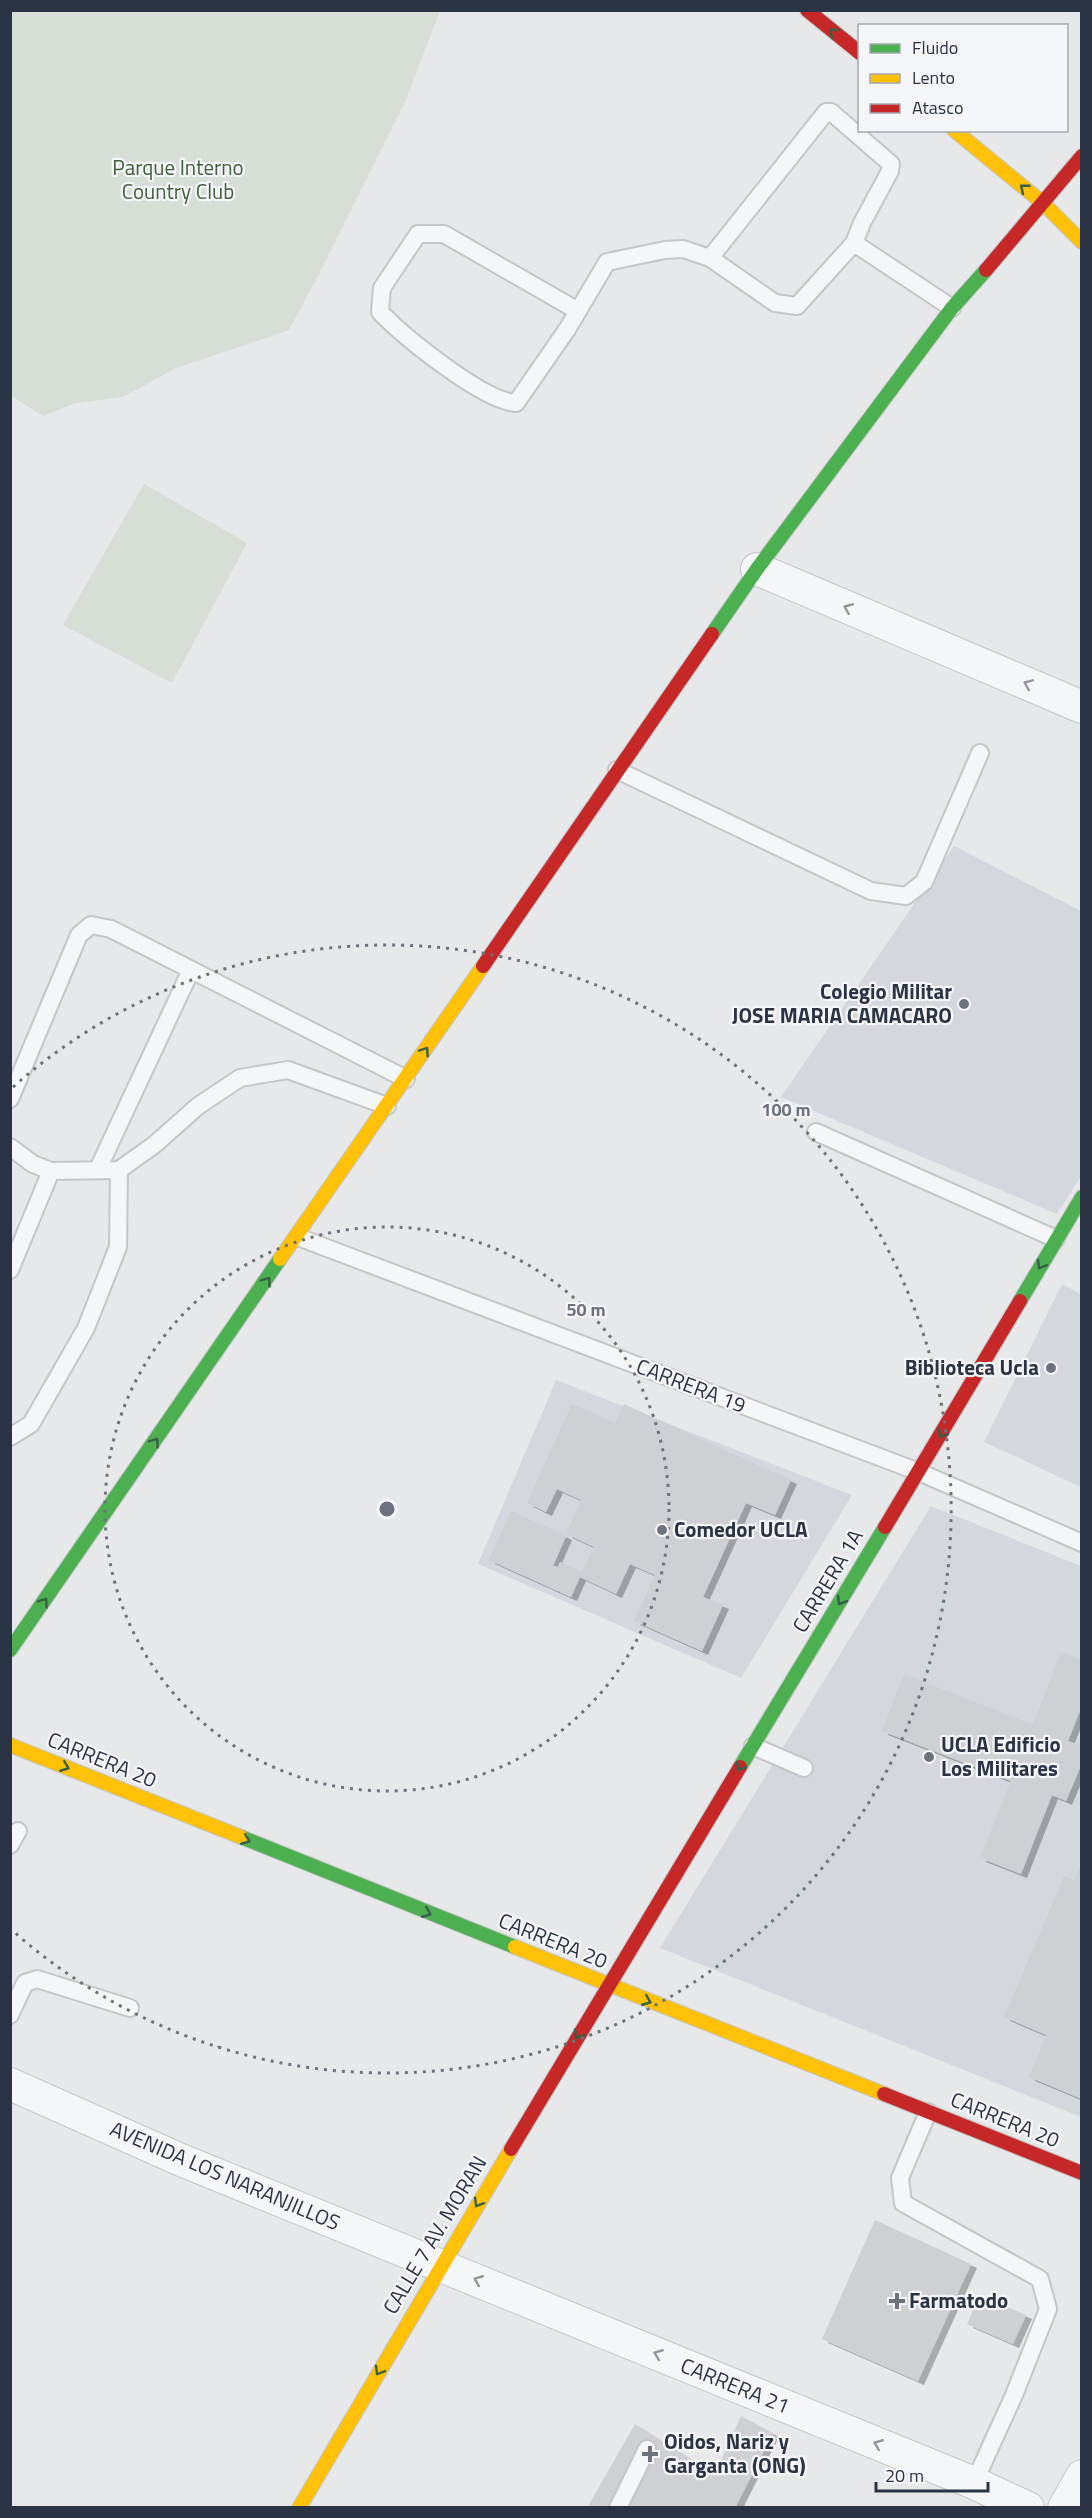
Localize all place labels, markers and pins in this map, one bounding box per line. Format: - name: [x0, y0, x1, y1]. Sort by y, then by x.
- place label: Colegio Militar JOSE MARIA CAMACARO: [732, 975, 952, 1031]
- marker: Colegio Militar JOSE MARIA CAMACARO: [957, 997, 971, 1011]
- place label: Biblioteca Ucla: [905, 1351, 1039, 1383]
- marker: Biblioteca Ucla: [1044, 1361, 1058, 1375]
- centre of rings: [377, 1499, 397, 1519]
- place label: Comedor UCLA: [674, 1513, 808, 1545]
- marker: Comedor UCLA: [655, 1523, 669, 1537]
- place label: UCLA Edificio Los Militares: [941, 1728, 1061, 1784]
- marker: UCLA Edificio Los Militares: [922, 1750, 936, 1764]
- place label: Farmatodo: [909, 2284, 1008, 2316]
- marker: Farmatodo: [890, 2294, 904, 2308]
- place label: Oidos, Nariz y Garganta (ONG): [664, 2425, 806, 2481]
- marker: Oidos, Nariz y Garganta (ONG): [641, 2445, 659, 2463]

